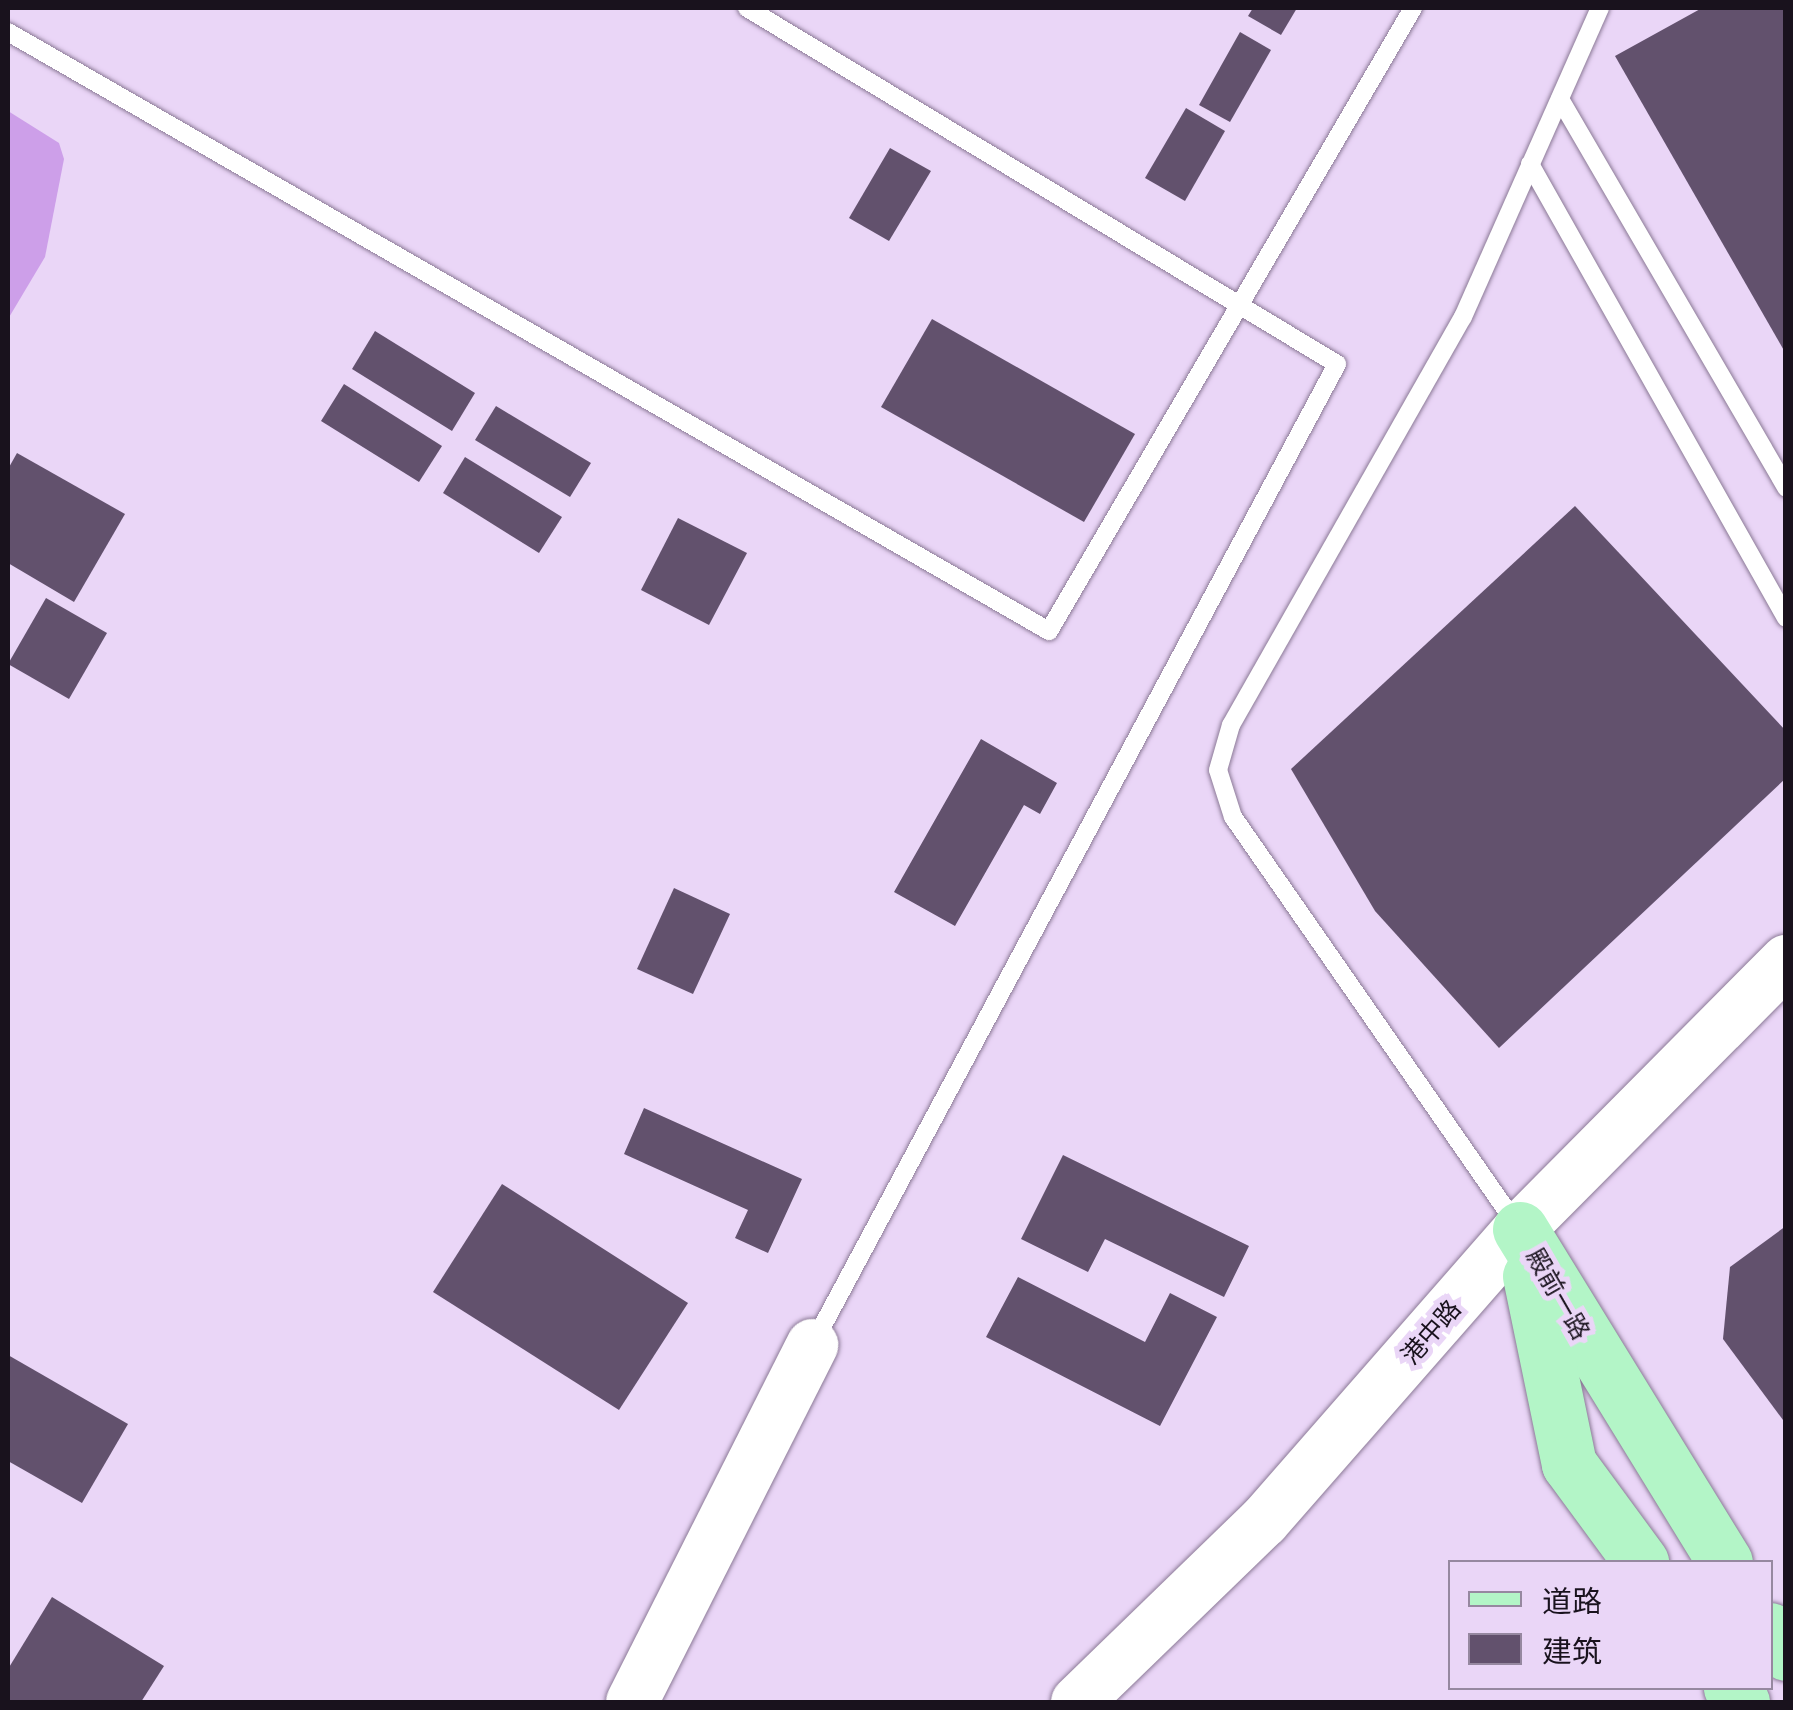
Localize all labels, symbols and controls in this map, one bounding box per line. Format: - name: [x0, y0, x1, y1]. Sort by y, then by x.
- street label: 殿前一路: [1520, 1243, 1596, 1345]
- street label: 港中路: [1395, 1294, 1467, 1370]
- legend: [1448, 1560, 1773, 1690]
- text: 道路: [1542, 1581, 1602, 1620]
- text: 建筑: [1542, 1631, 1602, 1670]

